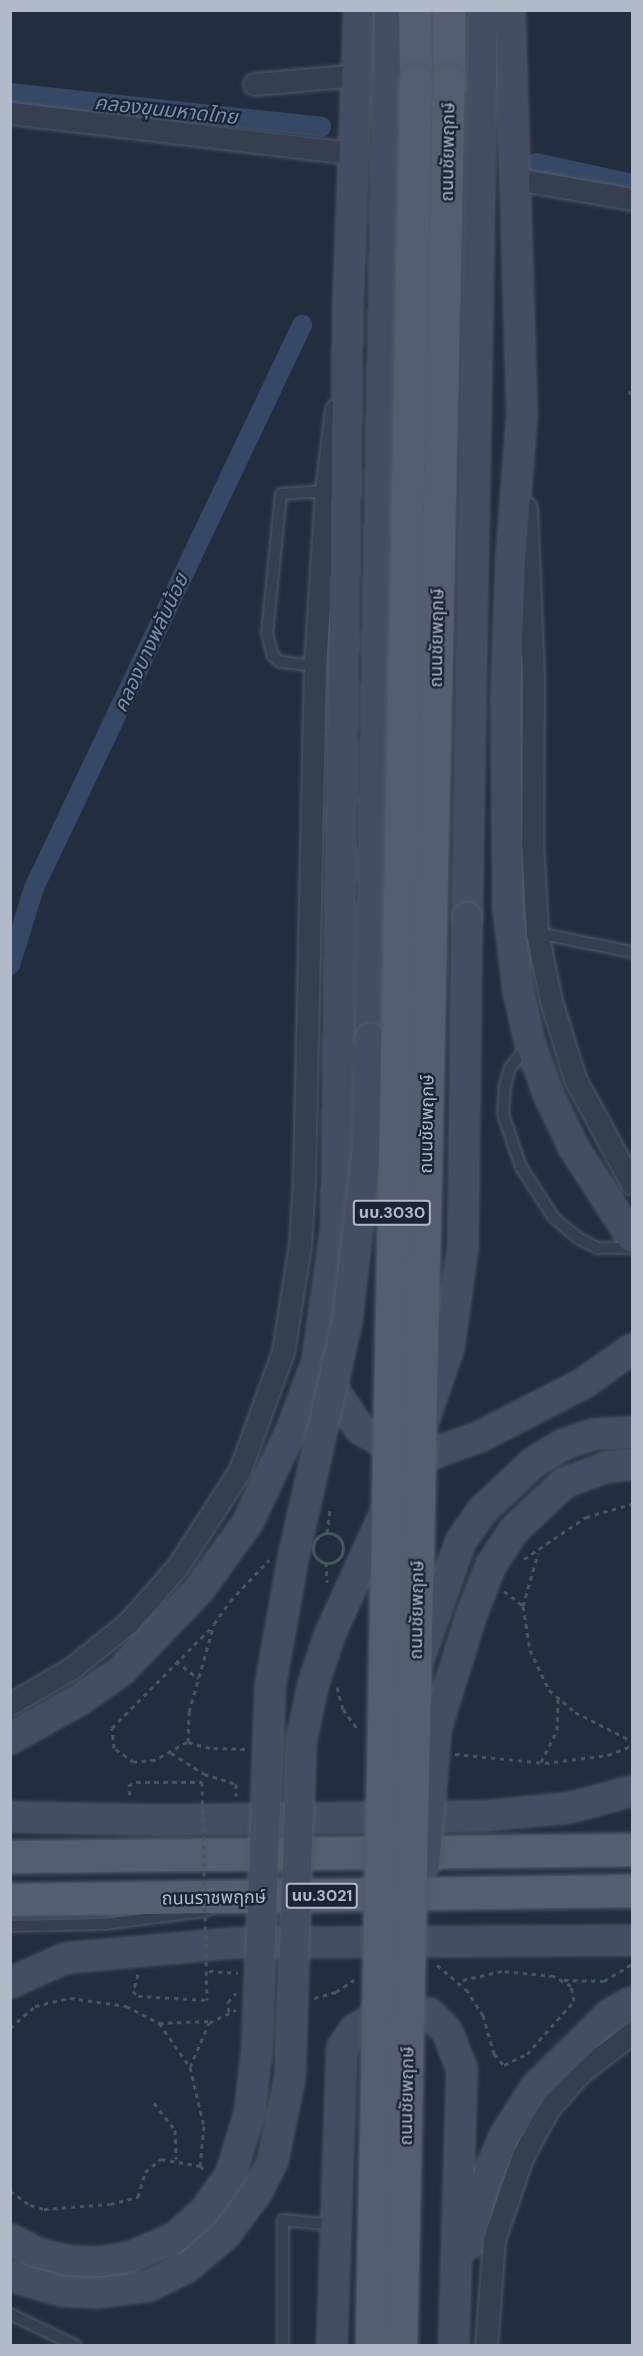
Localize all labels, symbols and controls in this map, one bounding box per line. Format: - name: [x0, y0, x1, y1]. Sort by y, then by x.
- water label: คลองขุนมหาดไทย: [93, 91, 239, 129]
- street label: ถนนชัยพฤกษ์: [436, 102, 460, 202]
- water label: คลองบางพลับน้อย: [108, 570, 194, 716]
- street label: ถนนชัยพฤกษ์: [425, 588, 449, 688]
- street label: ถนนชัยพฤกษ์: [415, 1074, 439, 1174]
- road number: นบ.3030: [352, 1200, 432, 1226]
- street label: ถนนชัยพฤกษ์: [405, 1560, 429, 1660]
- road number: นบ.3021: [284, 1883, 360, 1909]
- street label: ถนนราชพฤกษ์: [162, 1886, 266, 1910]
- street label: ถนนชัยพฤกษ์: [395, 2046, 419, 2146]

